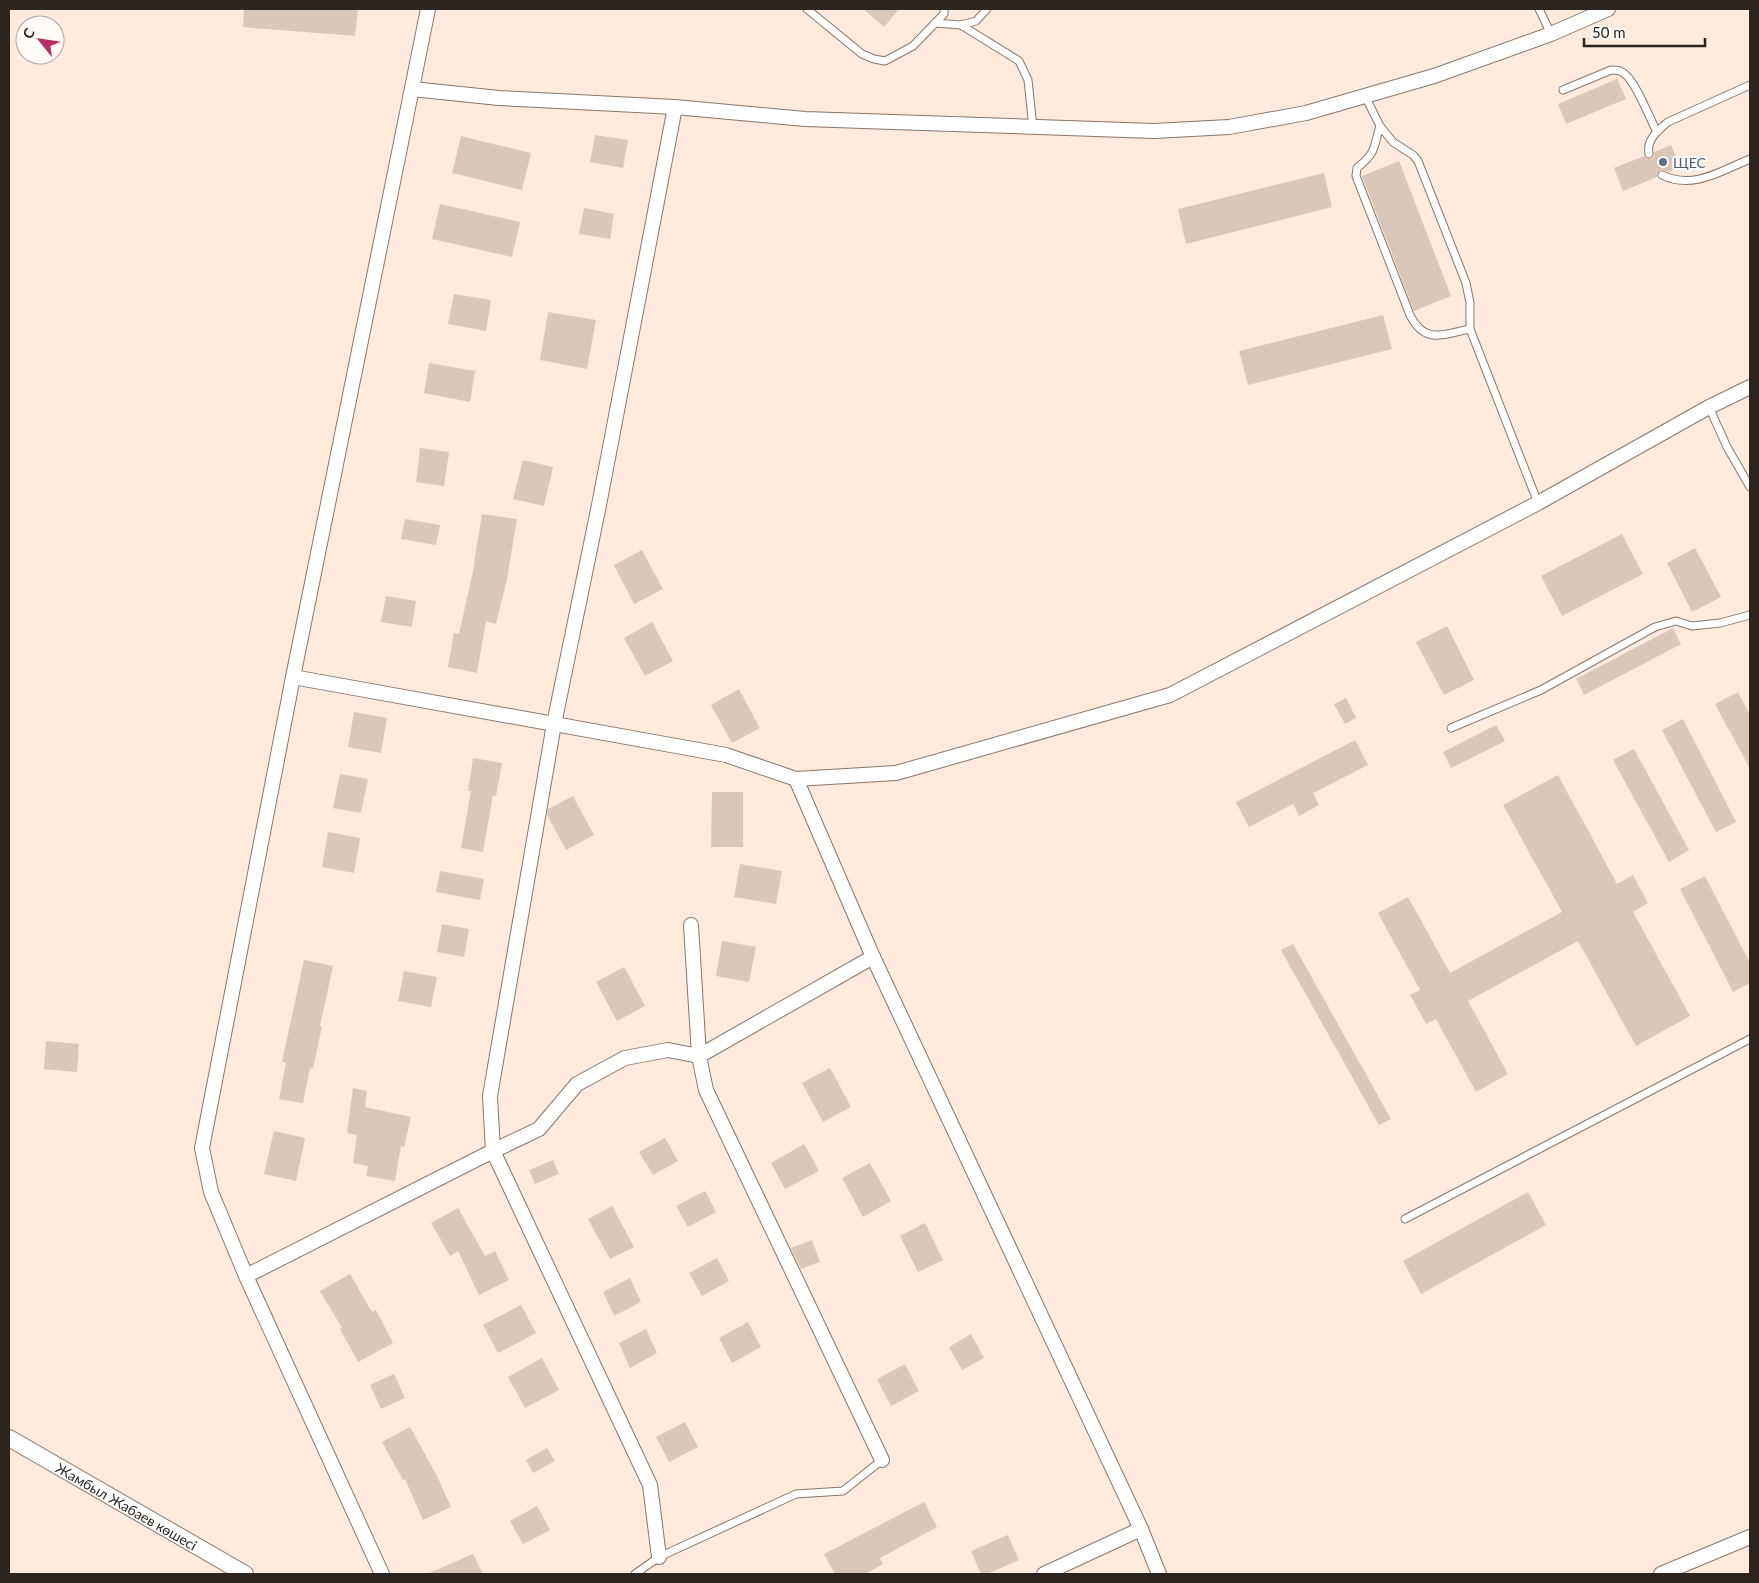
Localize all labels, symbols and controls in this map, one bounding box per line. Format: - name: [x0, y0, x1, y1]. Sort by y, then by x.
- north arrow: [15, 15, 65, 65]
- scale bar: [1584, 15, 1705, 47]
- text: 50 m: [1592, 23, 1626, 41]
- text: С: [19, 24, 38, 42]
- place label: ЩЕС: [1673, 154, 1707, 171]
- marker: ЩЕС: [1657, 156, 1669, 168]
- street label: Жамбыл Жабаев көшесі: [53, 1459, 200, 1553]

